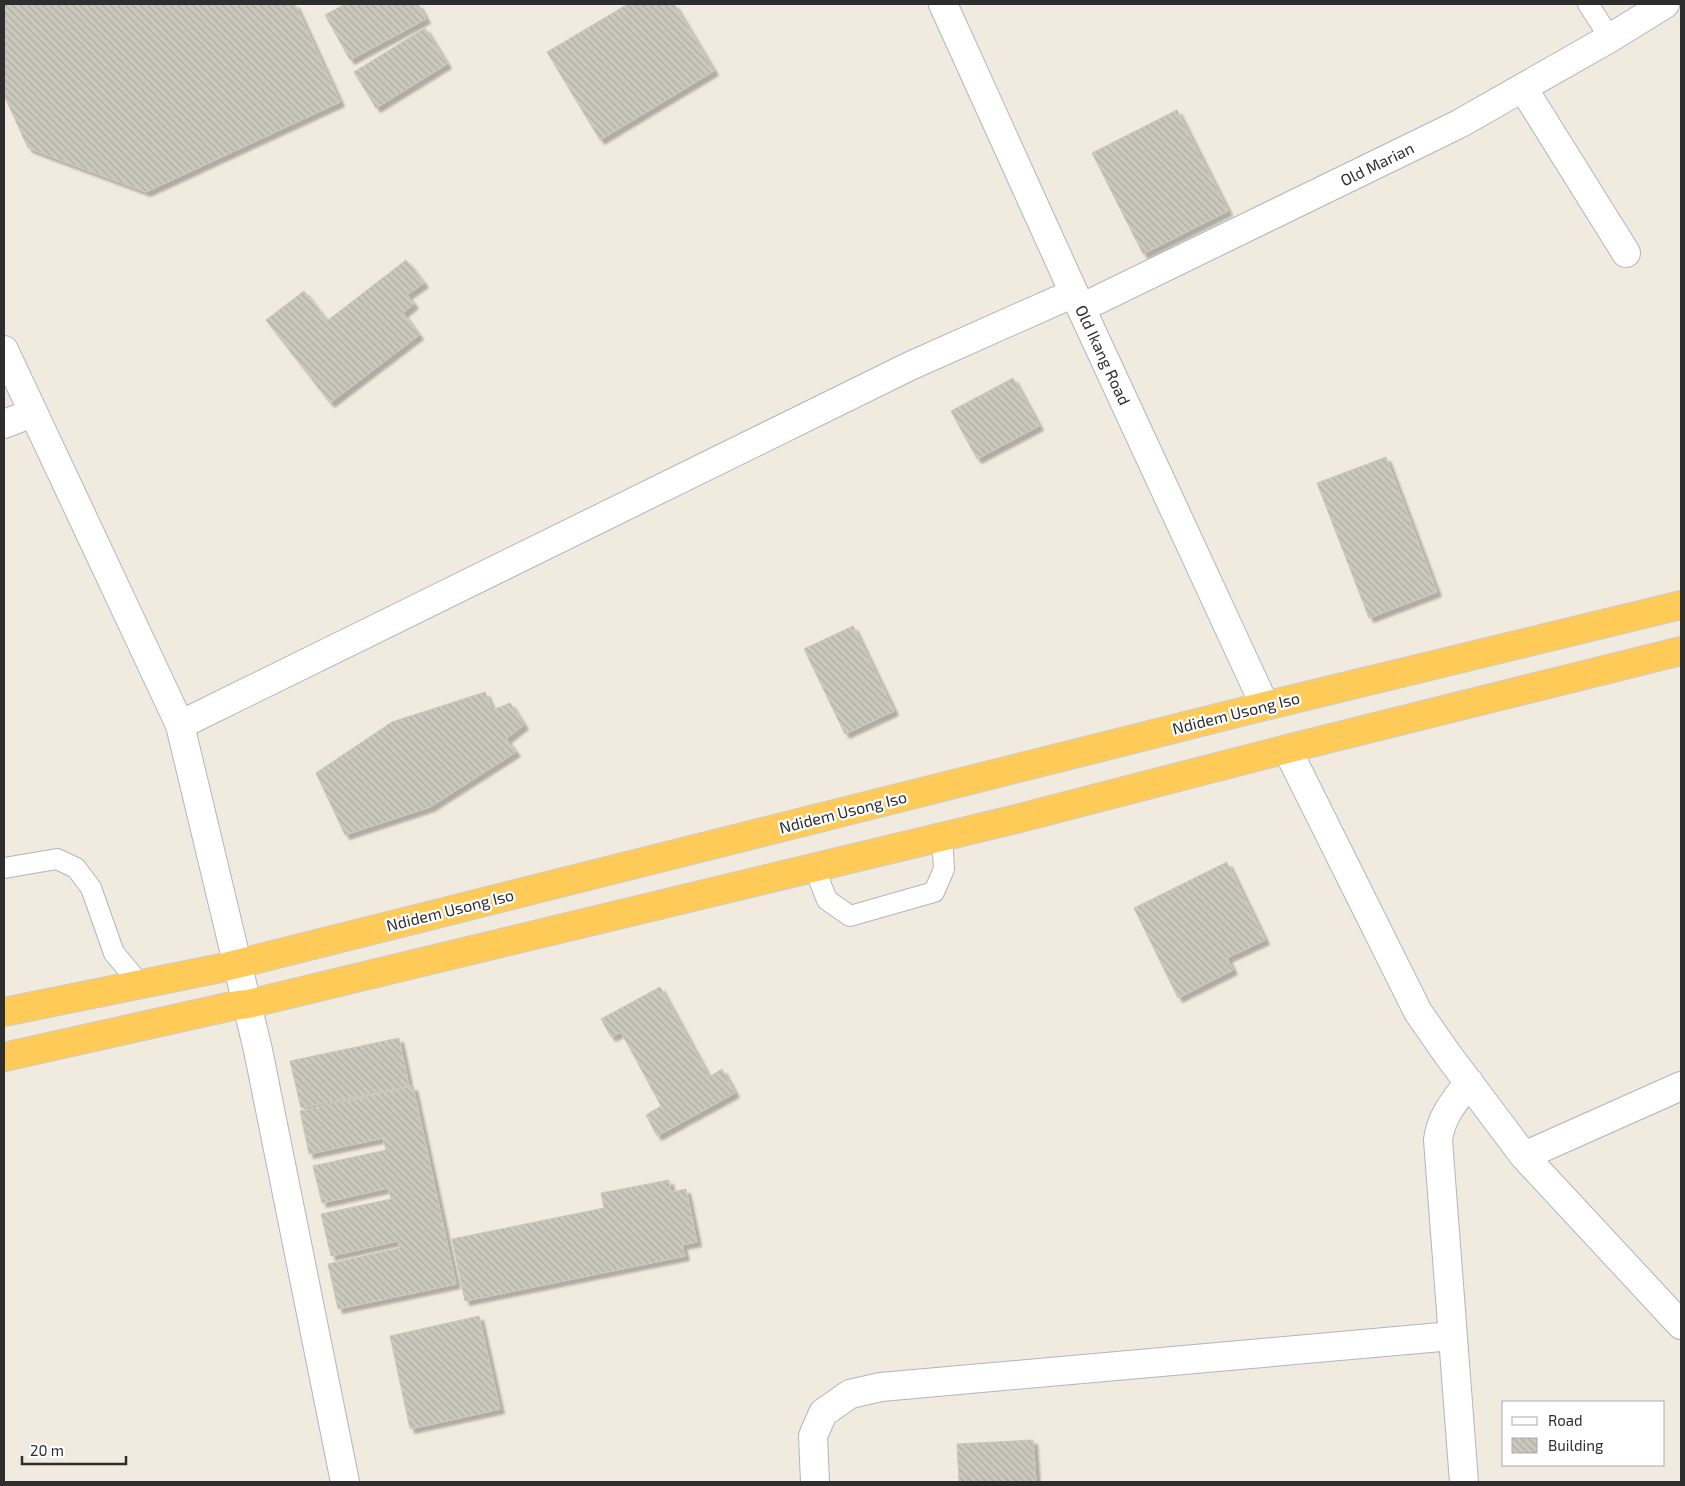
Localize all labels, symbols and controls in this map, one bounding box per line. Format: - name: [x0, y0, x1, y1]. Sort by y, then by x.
- street label: Old Marian: [1337, 138, 1417, 190]
- street label: Old Ikang Road: [1072, 302, 1135, 408]
- street label: Ndidem Usong Iso: [1170, 687, 1302, 738]
- street label: Ndidem Usong Iso: [777, 786, 909, 837]
- street label: Ndidem Usong Iso: [384, 884, 516, 935]
- legend: [1502, 1401, 1665, 1466]
- text: Road: [1548, 1411, 1583, 1429]
- scale bar: [22, 1434, 126, 1466]
- text: Building: [1548, 1436, 1604, 1454]
- text: 20 m: [30, 1441, 64, 1459]

